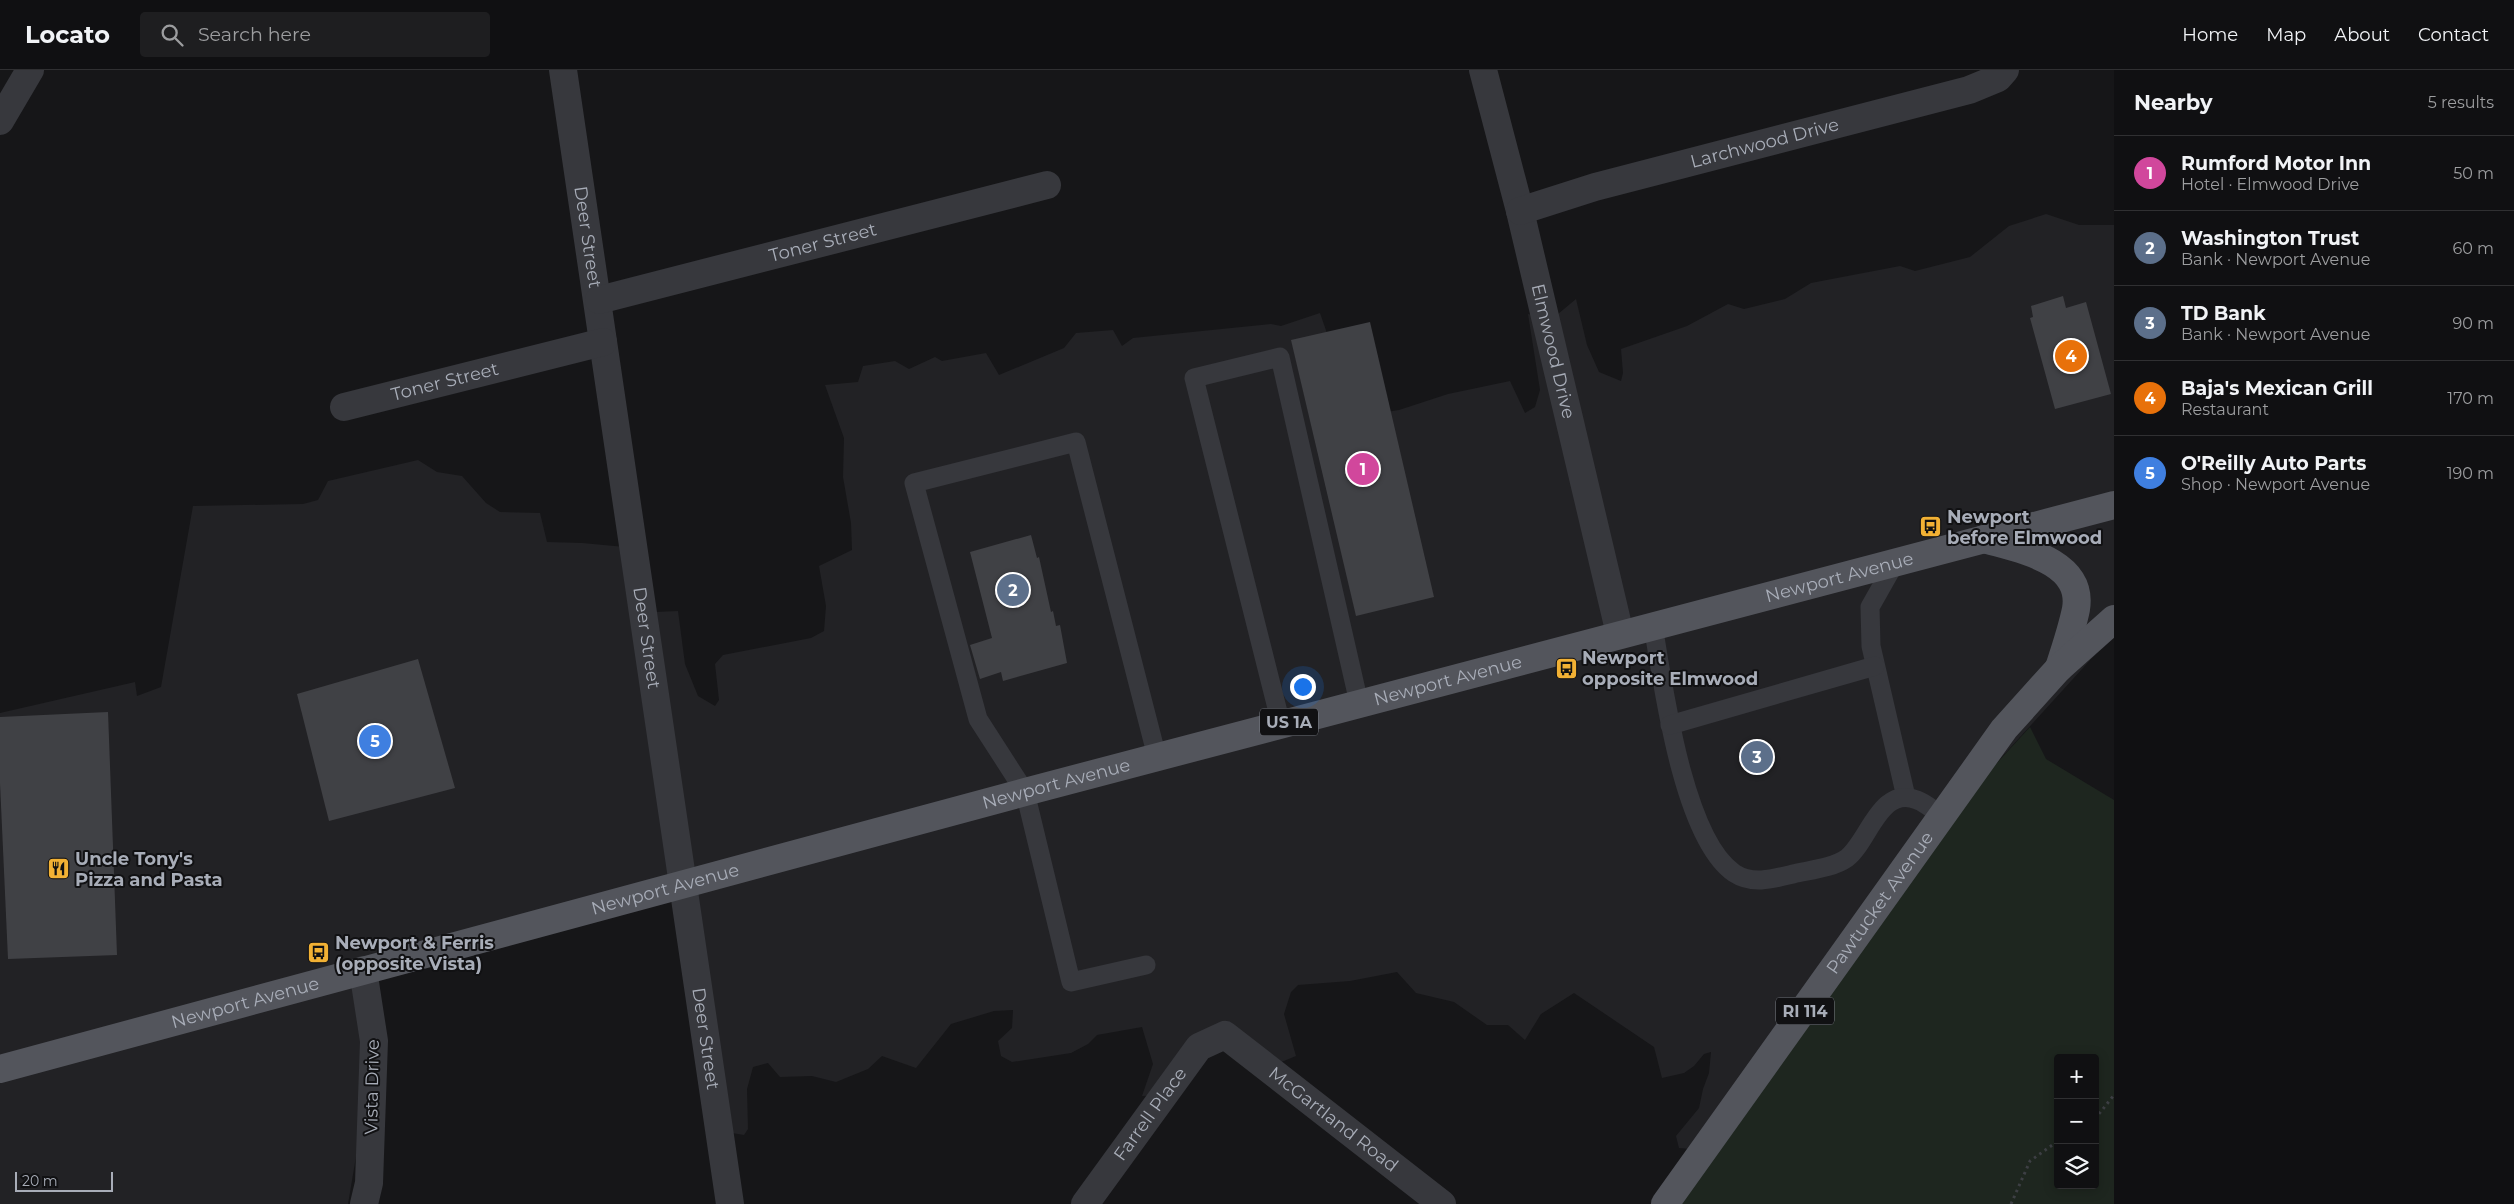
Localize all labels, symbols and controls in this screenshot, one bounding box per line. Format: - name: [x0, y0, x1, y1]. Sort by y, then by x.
- search box: [140, 12, 490, 57]
- text: Locato: [25, 20, 110, 49]
- icon: search: [158, 21, 186, 49]
- text: Search here: [198, 23, 311, 46]
- text: Home: [2182, 24, 2238, 46]
- text: Map: [2266, 24, 2306, 46]
- text: About: [2334, 24, 2390, 46]
- text: Contact: [2418, 24, 2489, 46]
- text: Nearby: [2134, 90, 2213, 115]
- text: 5 results: [2428, 93, 2494, 112]
- street label: Larchwood Drive: [1688, 113, 1841, 173]
- text: Rumford Motor Inn: [2181, 152, 2371, 175]
- text: 1: [2147, 164, 2153, 183]
- text: 50 m: [2453, 164, 2494, 183]
- text: Hotel · Elmwood Drive: [2181, 175, 2359, 194]
- street label: Deer Street: [569, 185, 606, 290]
- street label: Toner Street: [767, 218, 879, 267]
- text: Washington Trust: [2181, 227, 2359, 250]
- text: 2: [2145, 239, 2155, 258]
- text: 60 m: [2452, 239, 2494, 258]
- text: Bank · Newport Avenue: [2181, 250, 2371, 269]
- street label: Elmwood Drive: [1527, 282, 1580, 421]
- text: TD Bank: [2181, 302, 2266, 325]
- text: 3: [2145, 314, 2155, 333]
- text: 90 m: [2452, 314, 2494, 333]
- text: Bank · Newport Avenue: [2181, 325, 2371, 344]
- pin: 4: [2055, 337, 2087, 375]
- street label: Toner Street: [389, 358, 501, 406]
- text: Baja's Mexican Grill: [2181, 377, 2373, 400]
- text: 4: [2144, 389, 2156, 408]
- text: 170 m: [2447, 389, 2494, 408]
- text: Restaurant: [2181, 400, 2269, 419]
- pin: 1: [1347, 450, 1379, 488]
- text: O'Reilly Auto Parts: [2181, 452, 2366, 475]
- text: 5: [2145, 464, 2155, 483]
- text: 190 m: [2447, 464, 2494, 483]
- text: Shop · Newport Avenue: [2181, 475, 2370, 494]
- place label: Newport before Elmwood: [1947, 506, 2102, 549]
- bus stop icon: Newport before Elmwood: [1919, 515, 1943, 539]
- street label: Newport Avenue: [1763, 547, 1916, 607]
- pin: 2: [997, 571, 1029, 609]
- street label: Deer Street: [628, 585, 665, 690]
- place label: Newport opposite Elmwood: [1582, 647, 1758, 690]
- street label: Newport Avenue: [1371, 651, 1524, 711]
- bus stop icon: Newport opposite Elmwood: [1554, 656, 1578, 680]
- your location: [1290, 674, 1316, 700]
- road number: US 1A: [1260, 708, 1318, 736]
- pin: 5: [359, 722, 391, 760]
- pin: 3: [1741, 738, 1773, 776]
- street label: Newport Avenue: [980, 754, 1133, 814]
- street label: Pawtucket Avenue: [1822, 827, 1938, 978]
- place label: Uncle Tony's Pizza and Pasta: [75, 848, 223, 891]
- restaurant icon: Uncle Tony's Pizza and Pasta: [47, 857, 71, 881]
- street label: Newport Avenue: [589, 859, 742, 920]
- place label: Newport & Ferris (opposite Vista): [335, 932, 494, 975]
- bus stop icon: Newport & Ferris (opposite Vista): [307, 941, 331, 965]
- street label: Newport Avenue: [169, 972, 322, 1033]
- street label: Deer Street: [687, 986, 724, 1091]
- road number: RI 114: [1776, 998, 1834, 1024]
- street label: Vista Drive: [360, 1039, 384, 1135]
- map controls: [2054, 1054, 2099, 1189]
- button: +: [2054, 1054, 2099, 1099]
- street label: McGartland Road: [1264, 1062, 1403, 1177]
- street label: Farrell Place: [1109, 1063, 1192, 1165]
- button: −: [2054, 1099, 2099, 1144]
- button: layers: [2054, 1144, 2099, 1189]
- scale bar: [15, 1169, 112, 1192]
- text: 20 m: [22, 1172, 58, 1190]

